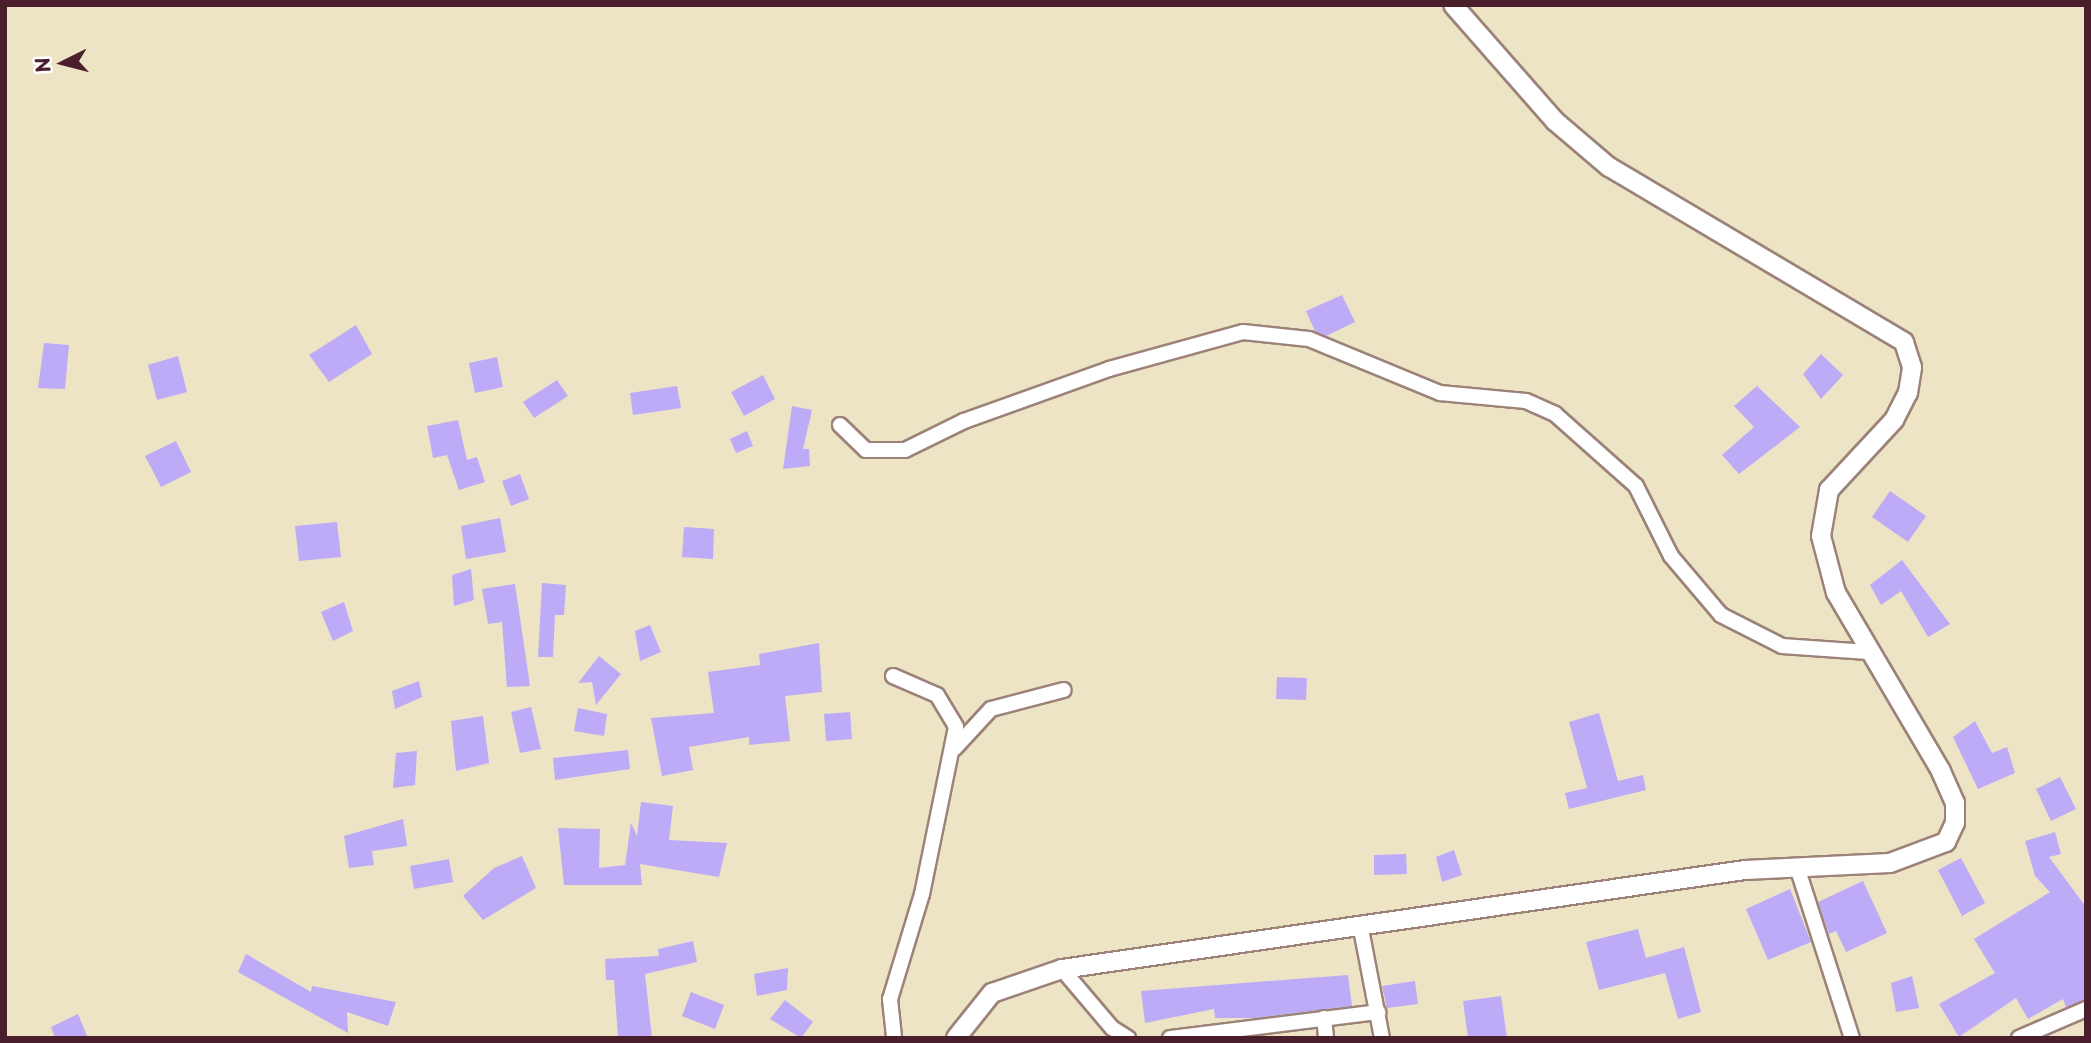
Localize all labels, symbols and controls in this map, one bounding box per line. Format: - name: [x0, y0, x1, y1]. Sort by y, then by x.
- north arrow: [28, 28, 98, 98]
- text: N: [27, 56, 57, 74]

